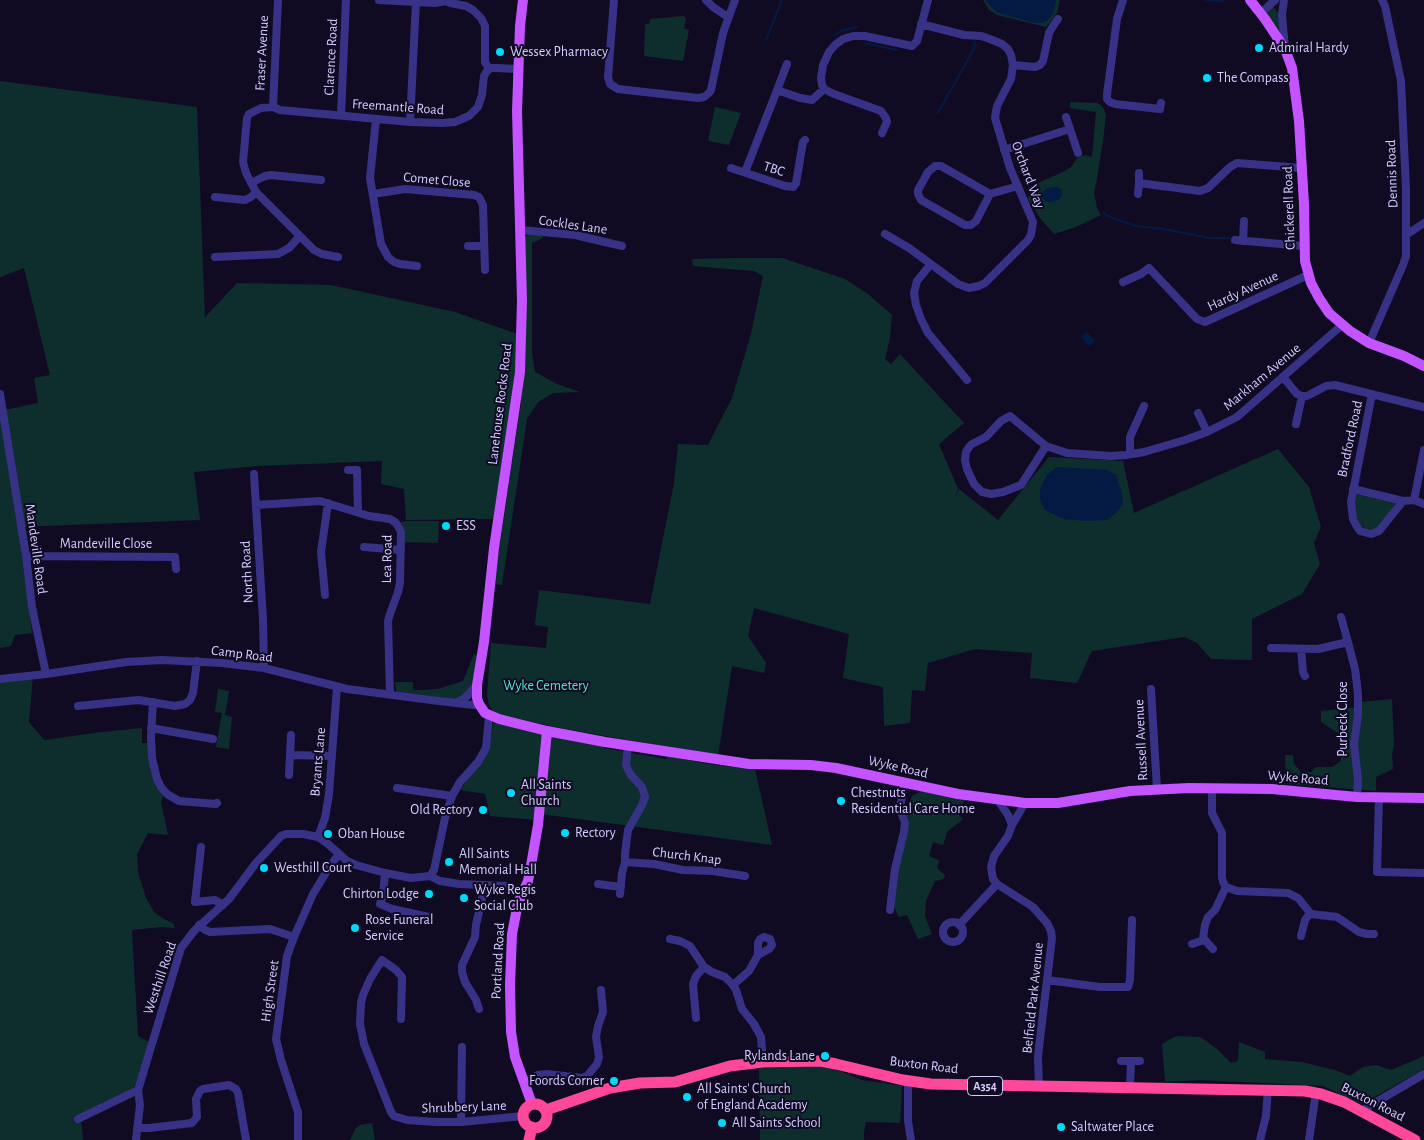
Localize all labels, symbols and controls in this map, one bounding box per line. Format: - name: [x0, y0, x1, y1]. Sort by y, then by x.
- street label: Fraser Avenue: [252, 15, 272, 91]
- street label: Clarence Road: [321, 18, 341, 96]
- place label: Admiral Hardy: [1269, 40, 1349, 56]
- marker: Admiral Hardy: [1253, 42, 1265, 54]
- place label: Wessex Pharmacy: [510, 44, 608, 60]
- marker: Wessex Pharmacy: [494, 46, 506, 58]
- place label: The Compass: [1217, 70, 1289, 86]
- marker: The Compass: [1201, 72, 1213, 84]
- street label: Freemantle Road: [351, 95, 445, 119]
- street label: Orchard Way: [1008, 139, 1048, 211]
- street label: Dennis Road: [1382, 139, 1402, 209]
- street label: TBC: [761, 158, 787, 180]
- street label: Chickerell Road: [1279, 166, 1299, 250]
- street label: Comet Close: [403, 169, 471, 191]
- street label: Cockles Lane: [538, 212, 608, 238]
- street label: Hardy Avenue: [1205, 267, 1281, 315]
- street label: Markham Avenue: [1220, 340, 1304, 414]
- street label: Lanehouse Rocks Road: [484, 342, 516, 466]
- street label: Bradford Road: [1334, 399, 1366, 479]
- street label: Mandeville Road: [21, 503, 51, 595]
- place label: ESS: [456, 518, 476, 534]
- marker: ESS: [440, 520, 452, 532]
- street label: Lea Road: [378, 535, 396, 583]
- street label: Mandeville Close: [60, 536, 152, 552]
- street label: North Road: [237, 540, 257, 604]
- street label: Camp Road: [210, 642, 274, 666]
- park label: Wyke Cemetery: [503, 678, 589, 694]
- street label: Purbeck Close: [1335, 681, 1351, 757]
- street label: Russell Avenue: [1130, 699, 1152, 781]
- street label: Bryants Lane: [307, 727, 329, 797]
- street label: Wyke Road: [866, 752, 930, 782]
- street label: Wyke Road: [1267, 767, 1329, 789]
- place label: All Saints Church: [521, 777, 571, 810]
- place label: Chestnuts Residential Care Home: [851, 785, 975, 818]
- marker: All Saints Church: [505, 787, 517, 799]
- marker: Chestnuts Residential Care Home: [835, 795, 847, 807]
- place label: Old Rectory: [410, 802, 473, 818]
- marker: Old Rectory: [477, 804, 489, 816]
- place label: Rectory: [575, 825, 616, 841]
- place label: Oban House: [338, 826, 405, 842]
- marker: Rectory: [559, 827, 571, 839]
- marker: Oban House: [322, 828, 334, 840]
- street label: Church Knap: [652, 843, 722, 869]
- place label: All Saints Memorial Hall: [459, 846, 537, 879]
- marker: All Saints Memorial Hall: [443, 856, 455, 868]
- place label: Westhill Court: [274, 860, 352, 876]
- marker: Westhill Court: [258, 862, 270, 874]
- place label: Wyke Regis Social Club: [474, 882, 536, 914]
- place label: Chirton Lodge: [343, 886, 419, 902]
- marker: Chirton Lodge: [423, 888, 435, 900]
- marker: Wyke Regis Social Club: [458, 892, 470, 904]
- place label: Rose Funeral Service: [365, 912, 433, 944]
- marker: Rose Funeral Service: [349, 922, 361, 934]
- street label: Portland Road: [488, 922, 508, 1000]
- street label: Westhill Road: [140, 939, 180, 1017]
- street label: Belfield Park Avenue: [1019, 942, 1047, 1054]
- street label: High Street: [257, 959, 283, 1023]
- place label: Rylands Lane: [744, 1048, 815, 1064]
- marker: Rylands Lane: [819, 1050, 831, 1062]
- street label: Buxton Road: [889, 1052, 959, 1078]
- place label: Foords Corner: [529, 1073, 604, 1089]
- marker: Foords Corner: [608, 1075, 620, 1087]
- road number: A354: [968, 1076, 1002, 1096]
- street label: Buxton Road: [1338, 1079, 1408, 1125]
- place label: All Saints' Church of England Academy: [697, 1081, 808, 1114]
- marker: All Saints' Church of England Academy: [681, 1091, 693, 1103]
- street label: Shrubbery Lane: [421, 1097, 507, 1117]
- place label: All Saints School: [732, 1115, 821, 1131]
- marker: All Saints School: [716, 1117, 728, 1129]
- place label: Saltwater Place: [1071, 1119, 1154, 1135]
- marker: Saltwater Place: [1055, 1121, 1067, 1133]

